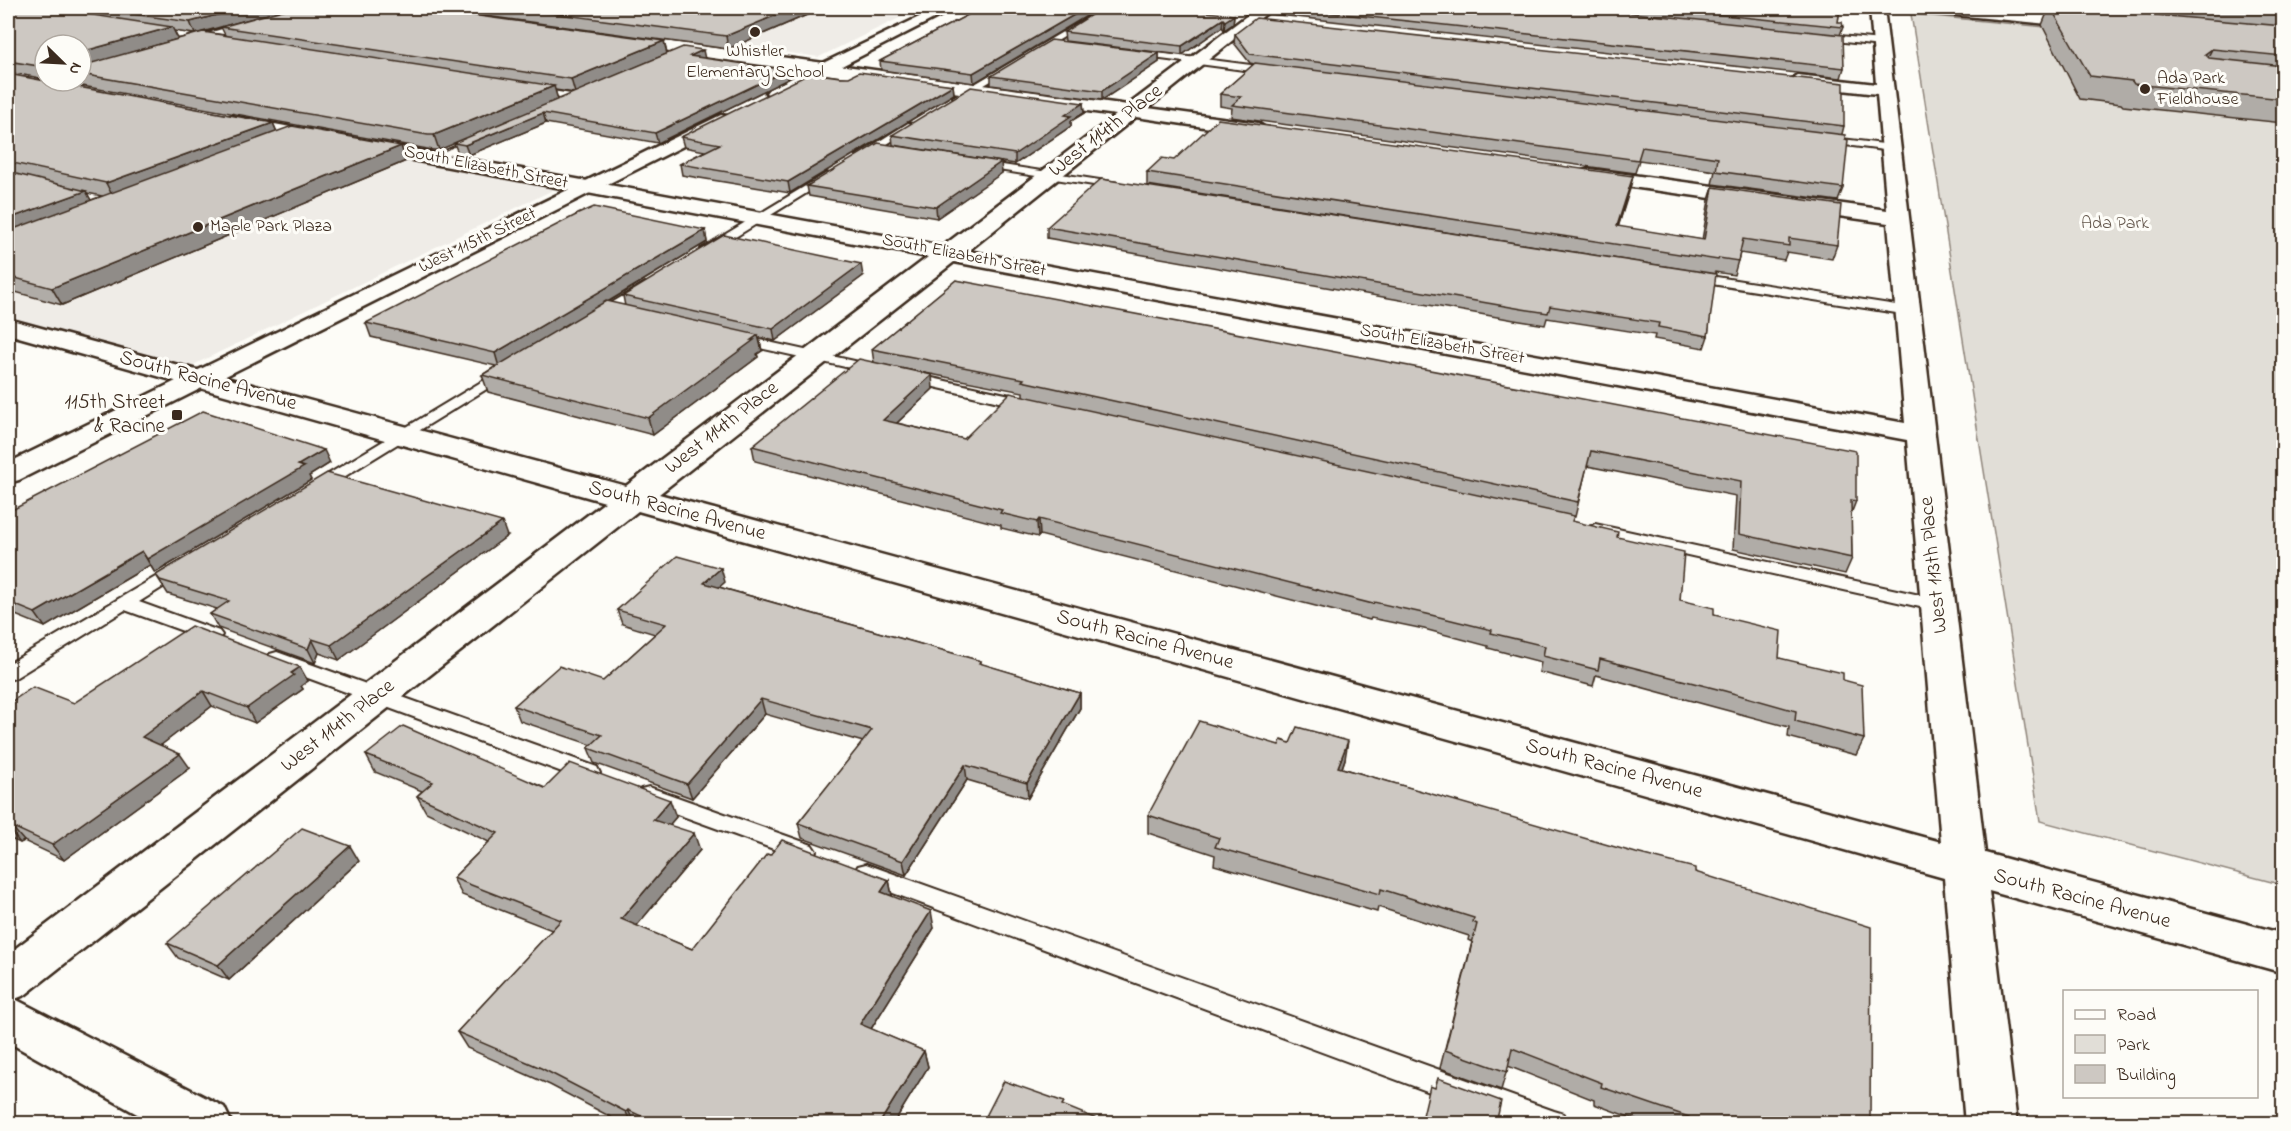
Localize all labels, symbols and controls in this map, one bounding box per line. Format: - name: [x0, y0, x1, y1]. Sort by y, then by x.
- marker: Whistler Elementary School: [748, 25, 762, 39]
- north arrow: [33, 33, 93, 93]
- place label: Whistler Elementary School: [686, 39, 824, 86]
- text: N: [62, 58, 88, 78]
- place label: Ada Park Fieldhouse: [2156, 66, 2239, 113]
- street label: West 114th Place: [1043, 77, 1170, 185]
- marker: Ada Park Fieldhouse: [2138, 82, 2152, 96]
- street label: South Elizabeth Street: [402, 139, 570, 197]
- street label: West 115th Street: [415, 201, 541, 281]
- park label: Ada Park: [2081, 211, 2149, 237]
- place label: Maple Park Plaza: [210, 214, 332, 240]
- marker: Maple Park Plaza: [191, 220, 205, 234]
- street label: South Elizabeth Street: [880, 227, 1048, 285]
- street label: South Elizabeth Street: [1358, 318, 1526, 372]
- street label: South Racine Avenue: [116, 343, 301, 419]
- street label: West 114th Place: [659, 374, 786, 482]
- place label: 115th Street & Racine: [64, 388, 166, 442]
- marker: 115th Street & Racine: [170, 408, 184, 422]
- street label: South Racine Avenue: [585, 473, 770, 549]
- street label: West 113th Place: [1912, 494, 1956, 635]
- street label: South Racine Avenue: [1053, 602, 1238, 678]
- street label: West 114th Place: [275, 672, 402, 780]
- street label: South Racine Avenue: [1522, 731, 1707, 807]
- street label: South Racine Avenue: [1990, 861, 2175, 937]
- legend: [2063, 990, 2258, 1098]
- text: Road: [2117, 1003, 2156, 1029]
- text: Park: [2117, 1033, 2150, 1059]
- text: Building: [2116, 1063, 2176, 1090]

